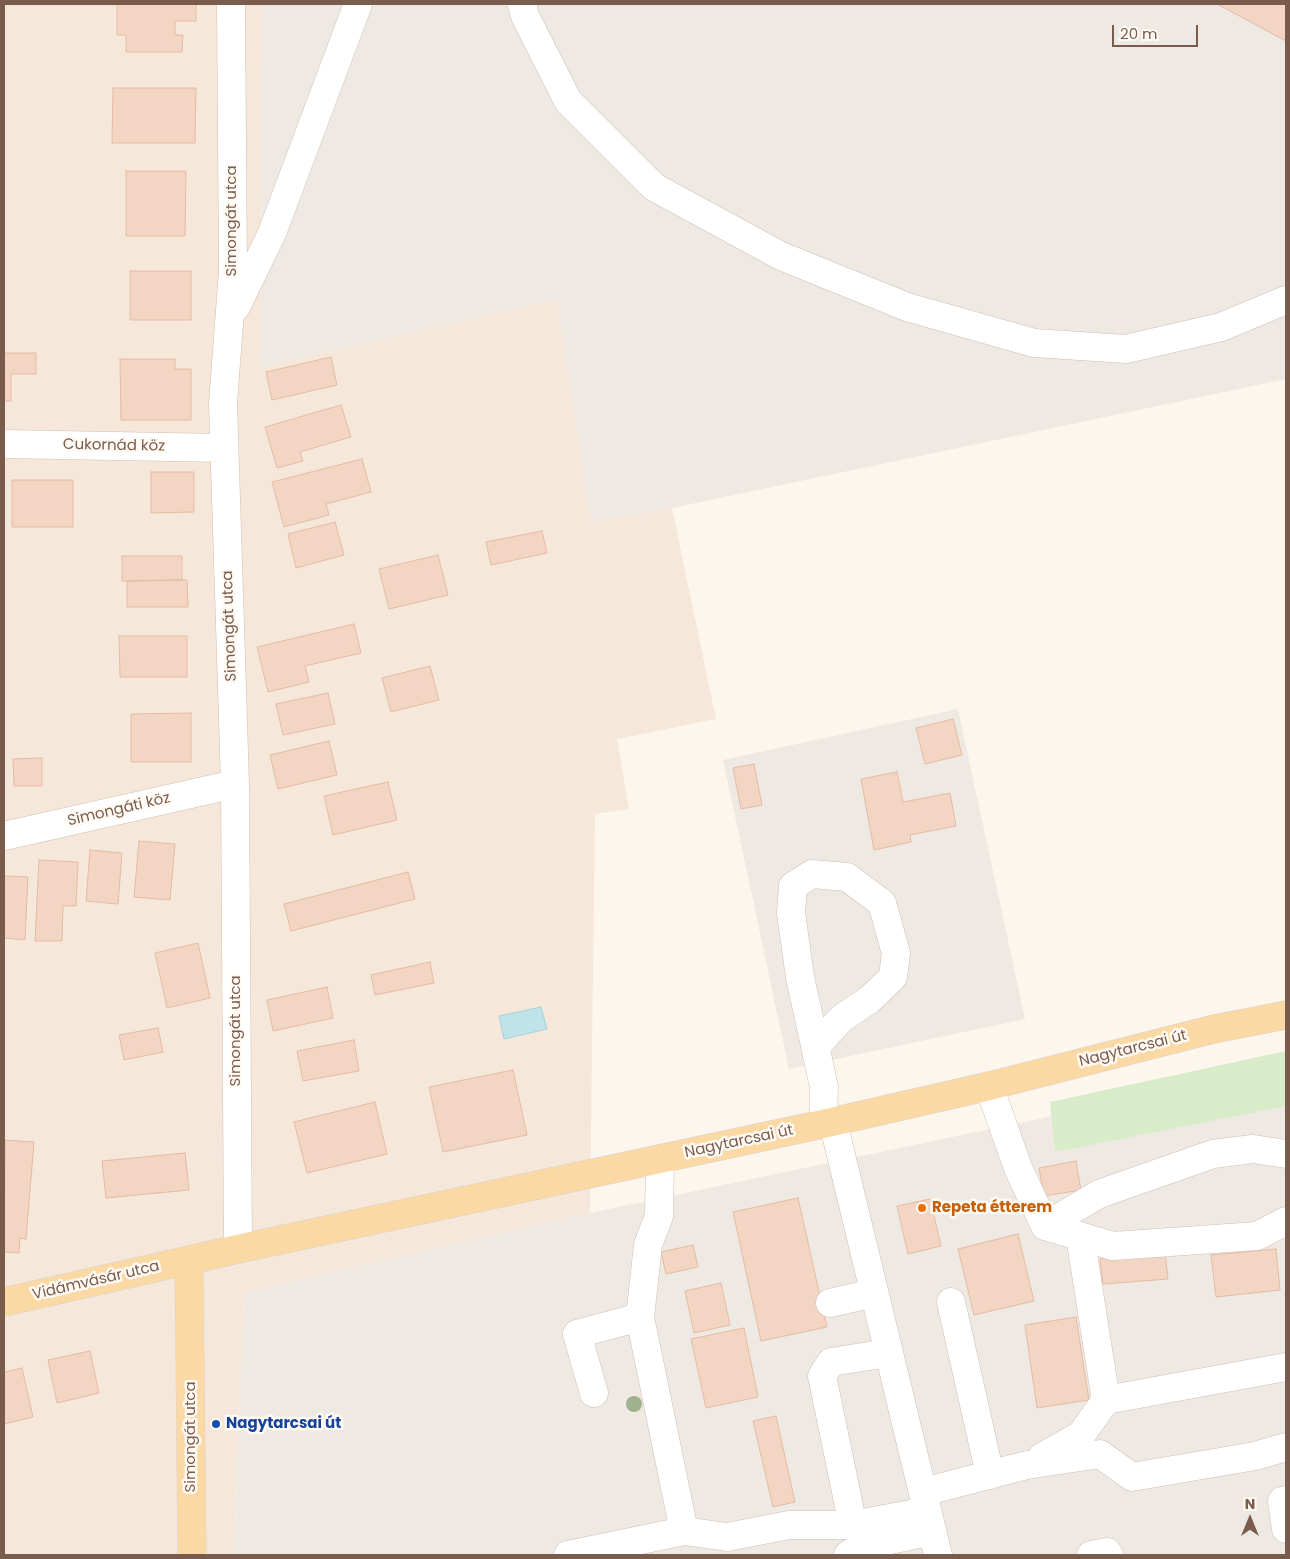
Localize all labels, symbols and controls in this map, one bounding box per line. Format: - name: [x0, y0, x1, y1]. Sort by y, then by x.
- scale bar: [1115, 15, 1201, 47]
- text: 20 m: [1120, 23, 1158, 44]
- street label: Simongát utca: [223, 165, 241, 277]
- street label: Cukornád köz: [63, 436, 165, 456]
- street label: Simongát utca: [219, 570, 241, 682]
- street label: Simongáti köz: [66, 789, 172, 831]
- street label: Simongát utca: [227, 975, 245, 1087]
- street label: Nagytarcsai út: [1077, 1027, 1189, 1071]
- street label: Nagytarcsai út: [683, 1122, 795, 1162]
- place label: Repeta étterem: [932, 1199, 1052, 1217]
- marker: Repeta étterem: [916, 1202, 928, 1214]
- street label: Vidámvásár utca: [31, 1258, 161, 1304]
- street label: Simongát utca: [182, 1381, 200, 1493]
- place label: Nagytarcsai út: [226, 1415, 341, 1433]
- marker: Nagytarcsai út: [210, 1418, 222, 1430]
- north arrow: [1225, 1494, 1275, 1544]
- text: N: [1245, 1494, 1255, 1514]

